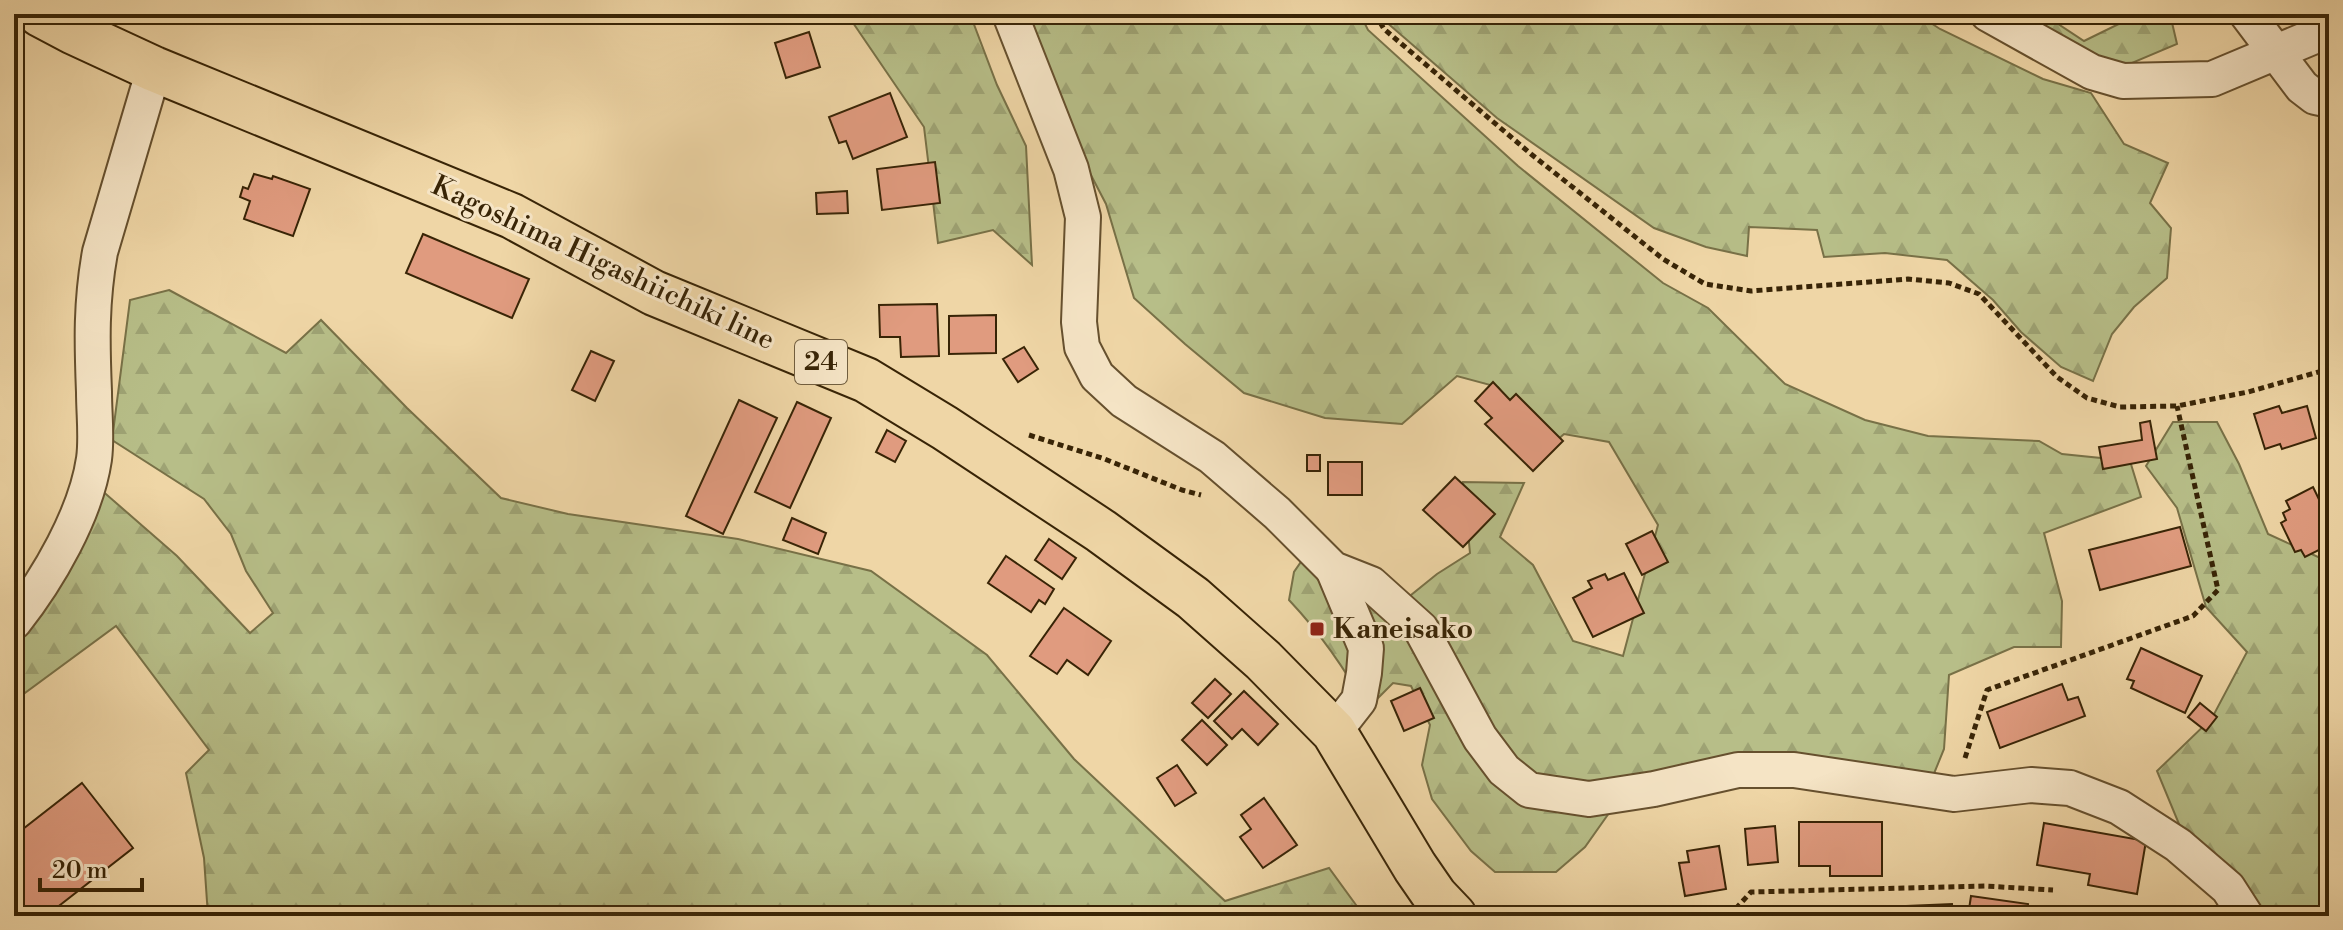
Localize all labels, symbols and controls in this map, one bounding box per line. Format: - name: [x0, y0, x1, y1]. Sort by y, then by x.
- street label: Kagoshima Higashiichiki line: [426, 168, 780, 358]
- road number: 24: [795, 340, 847, 384]
- place label: Kaneisako: [1333, 612, 1473, 647]
- marker: Kaneisako: [1308, 620, 1326, 638]
- scale bar: [40, 842, 142, 892]
- text: 20 m: [52, 856, 108, 886]

